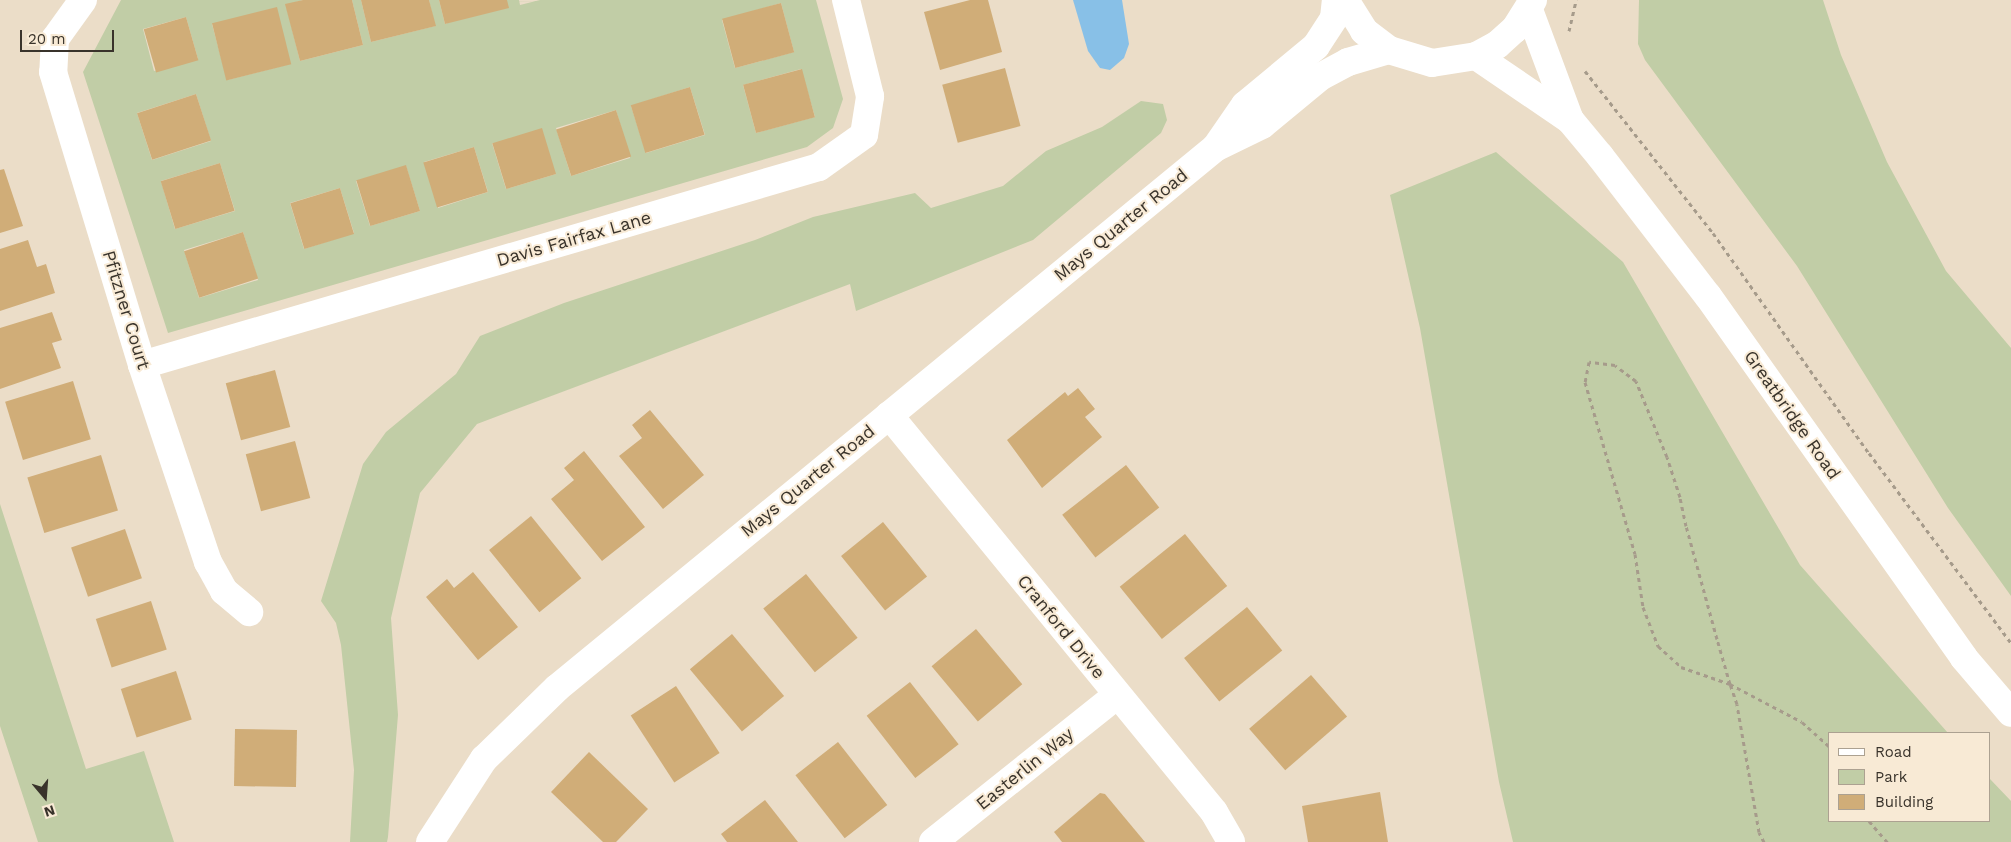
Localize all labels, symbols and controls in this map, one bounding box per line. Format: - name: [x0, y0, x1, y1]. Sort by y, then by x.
- scale bar: [22, 20, 116, 52]
- text: 20 m: [28, 30, 66, 48]
- street label: Mays Quarter Road: [1049, 164, 1193, 286]
- street label: Davis Fairfax Lane: [494, 207, 654, 271]
- street label: Pfitzner Court: [98, 248, 154, 372]
- street label: Greatbridge Road: [1739, 346, 1845, 484]
- street label: Mays Quarter Road: [736, 420, 880, 542]
- street label: Cranford Drive: [1012, 571, 1110, 683]
- street label: Easterlin Way: [972, 723, 1078, 815]
- legend: [1828, 732, 1991, 822]
- text: Road: [1875, 743, 1912, 761]
- text: Park: [1875, 768, 1907, 786]
- north arrow: [20, 772, 70, 822]
- text: Building: [1875, 793, 1933, 811]
- text: N: [42, 802, 57, 820]

